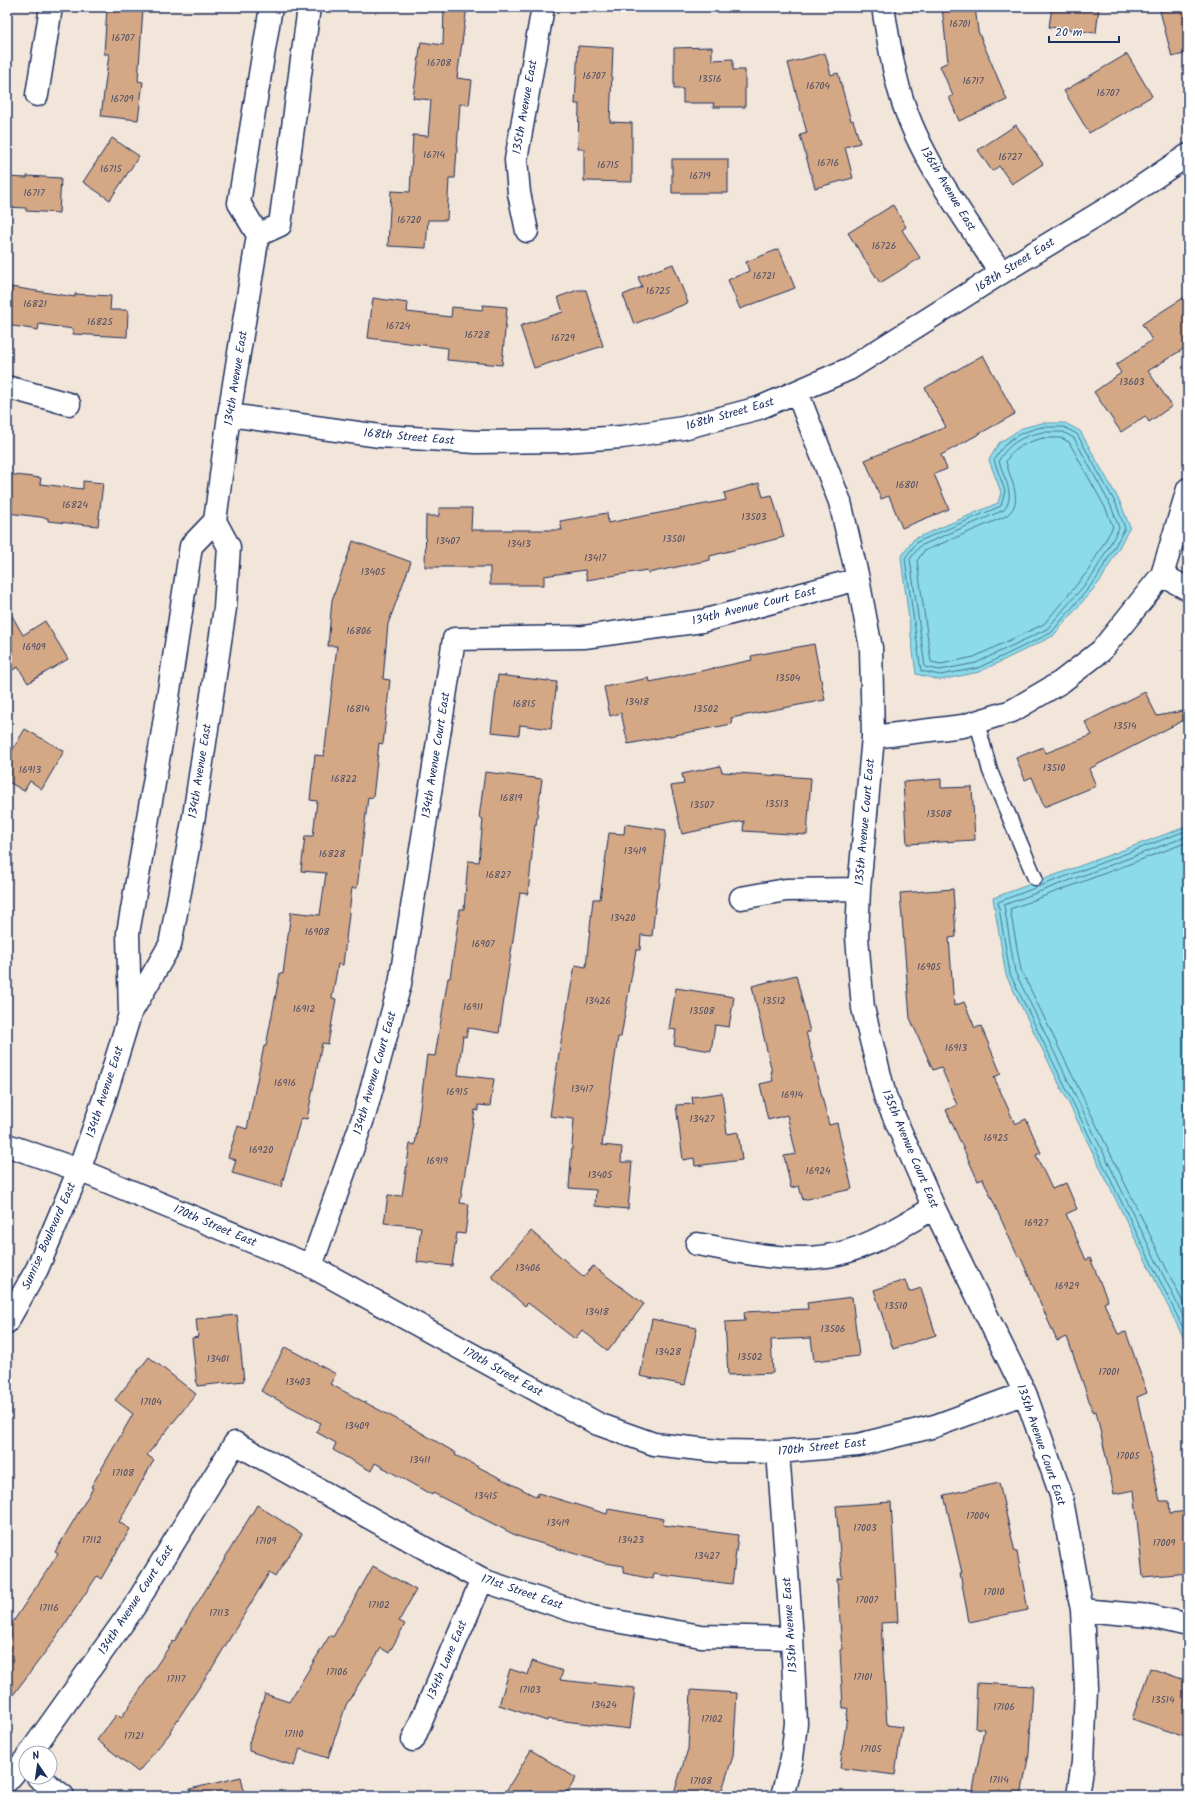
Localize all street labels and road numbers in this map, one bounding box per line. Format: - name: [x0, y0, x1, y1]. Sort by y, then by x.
- street label: 135th Avenue East: [507, 58, 543, 156]
- street label: 136th Avenue East: [915, 143, 981, 235]
- street label: 168th Street East: [971, 233, 1059, 297]
- street label: 134th Avenue East: [219, 329, 253, 427]
- street label: 168th Street East: [684, 392, 777, 436]
- street label: 168th Street East: [363, 424, 456, 450]
- street label: 134th Avenue Court East: [690, 581, 818, 631]
- street label: 134th Avenue Court East: [417, 690, 455, 819]
- street label: 134th Avenue East: [183, 722, 217, 820]
- street label: 135th Avenue Court East: [850, 757, 880, 886]
- street label: 134th Avenue Court East: [348, 1009, 402, 1137]
- street label: 134th Avenue East: [81, 1043, 129, 1140]
- street label: 135th Avenue Court East: [876, 1087, 944, 1212]
- street label: Sunrise Boulevard East: [17, 1179, 81, 1293]
- street label: 170th Street East: [170, 1200, 260, 1252]
- street label: 170th Street East: [460, 1342, 547, 1402]
- street label: 135th Avenue Court East: [1011, 1382, 1071, 1509]
- street label: 170th Street East: [777, 1433, 868, 1461]
- street label: 134th Avenue Court East: [93, 1541, 179, 1659]
- street label: 171st Street East: [479, 1569, 566, 1615]
- street label: 135th Avenue East: [777, 1576, 803, 1673]
- street label: 134th Lane East: [422, 1617, 472, 1703]

